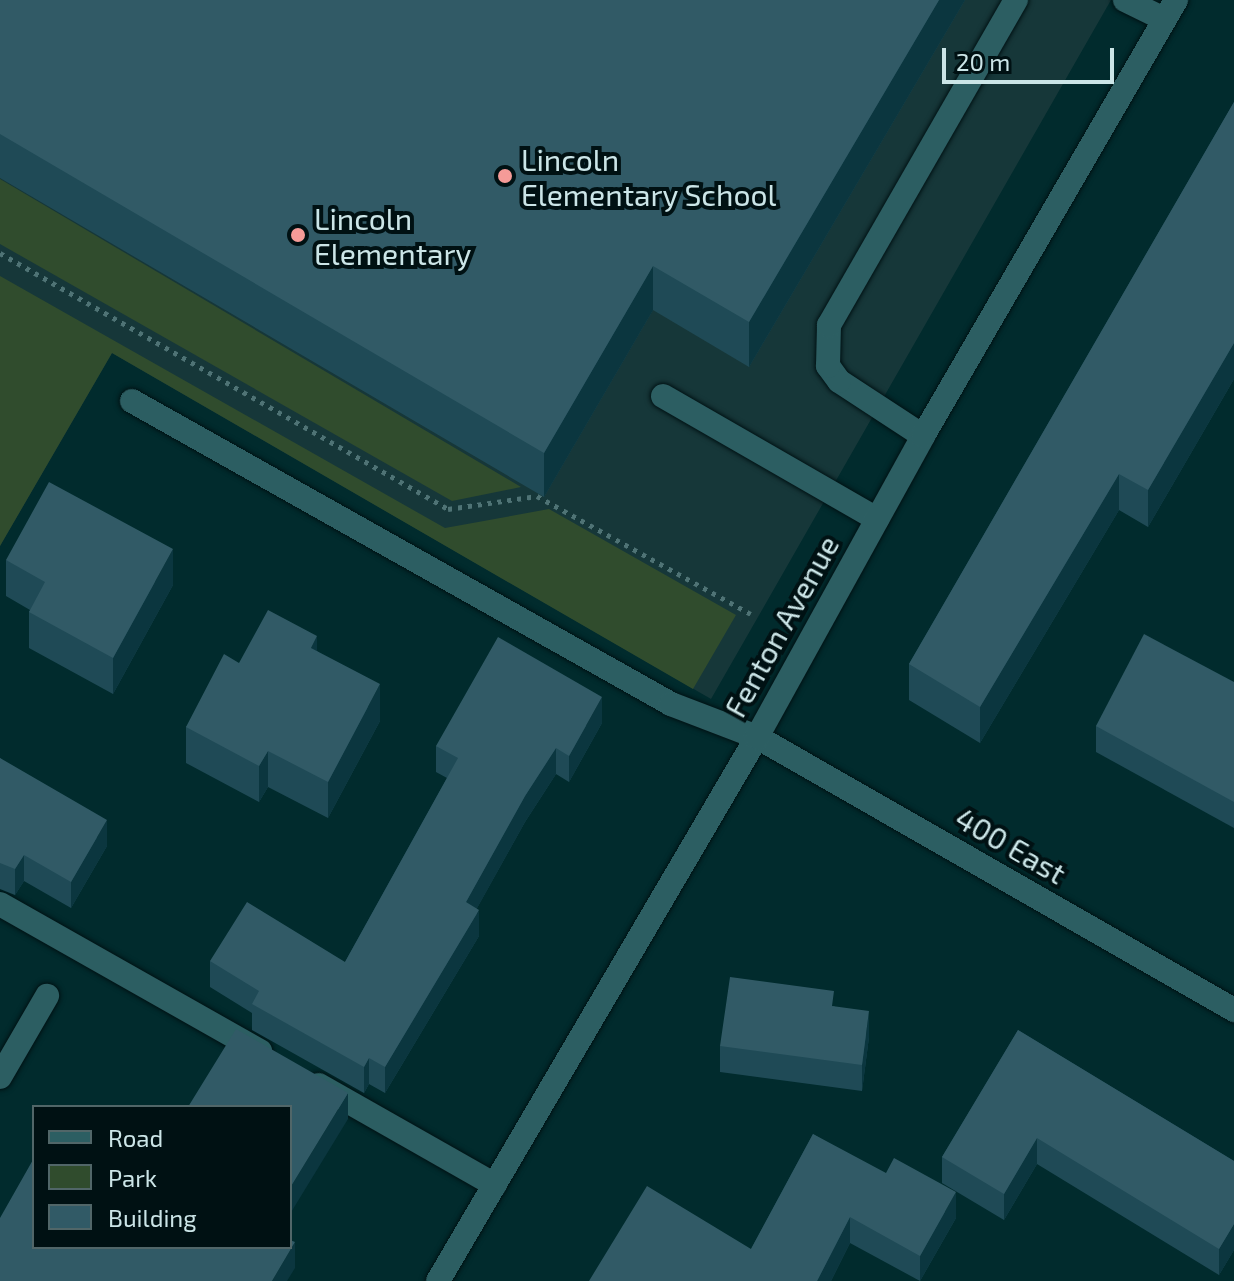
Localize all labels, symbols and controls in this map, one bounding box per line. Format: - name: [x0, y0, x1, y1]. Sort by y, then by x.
- scale bar: [946, 32, 1118, 82]
- text: 20 m: [956, 47, 1010, 76]
- place label: Lincoln Elementary School: [521, 141, 777, 212]
- marker: Lincoln Elementary School: [496, 167, 514, 185]
- place label: Lincoln Elementary: [314, 200, 471, 270]
- marker: Lincoln Elementary: [289, 226, 307, 244]
- street label: Fenton Avenue: [716, 529, 846, 723]
- street label: 400 East: [949, 799, 1073, 891]
- legend: [32, 1105, 292, 1249]
- text: Road: [108, 1123, 163, 1152]
- text: Park: [108, 1163, 157, 1192]
- text: Building: [108, 1203, 197, 1232]

